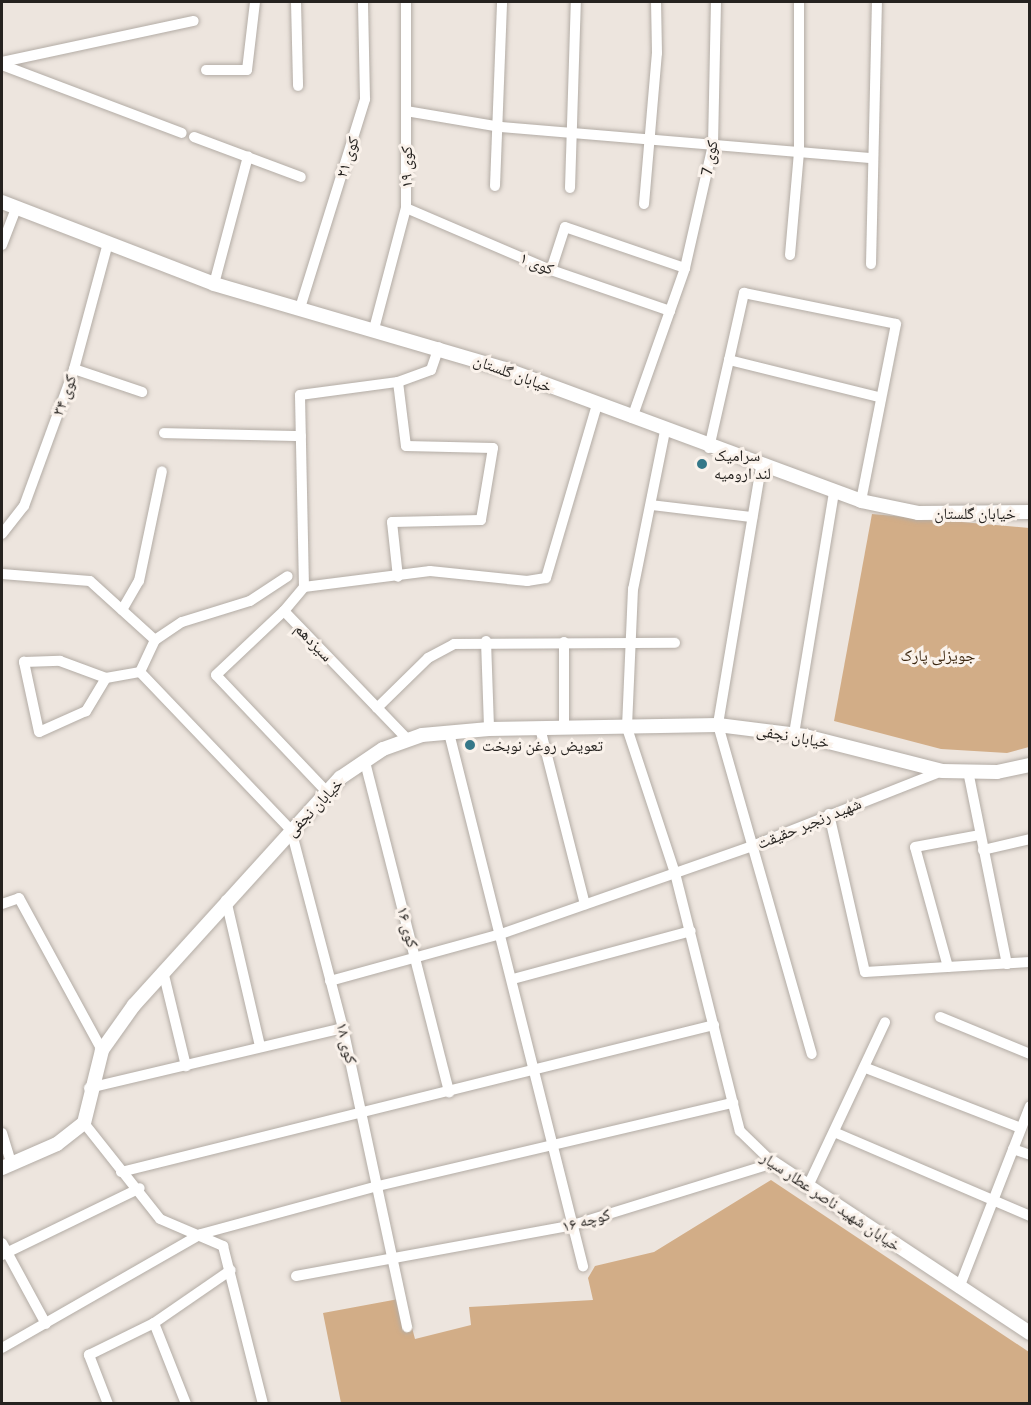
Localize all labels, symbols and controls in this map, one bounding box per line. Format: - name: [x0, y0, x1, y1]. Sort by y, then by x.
- street label: کوی ۲۱: [331, 134, 363, 180]
- street label: کوی 7: [696, 139, 722, 177]
- street label: کوی ۱۹: [396, 146, 416, 188]
- street label: کوی ۱: [517, 248, 557, 278]
- street label: خیابان گلستان: [471, 350, 555, 396]
- street label: کوی ۳۴: [48, 372, 80, 418]
- place label: سرامیک لند ارومیه: [714, 445, 771, 483]
- marker: سرامیک لند ارومیه: [695, 457, 709, 471]
- street label: خیابان گلستان: [934, 503, 1016, 523]
- street label: سیزدهم: [291, 619, 337, 665]
- park label: جویزلی پارک: [901, 645, 975, 665]
- street label: خیابان نجفی: [755, 720, 831, 752]
- place label: تعویض روغن نوبخت: [482, 735, 603, 755]
- marker: تعویض روغن نوبخت: [463, 738, 477, 752]
- street label: خیابان نجفی: [282, 774, 346, 840]
- street label: شهید رنجبر حقیقت: [754, 793, 864, 853]
- street label: کوی ۱۶: [393, 904, 423, 950]
- street label: کوی ۱۸: [333, 1020, 361, 1066]
- street label: خیابان شهید ناصر عطار سیار: [757, 1147, 905, 1255]
- street label: کوچه ۱۶: [560, 1204, 612, 1236]

